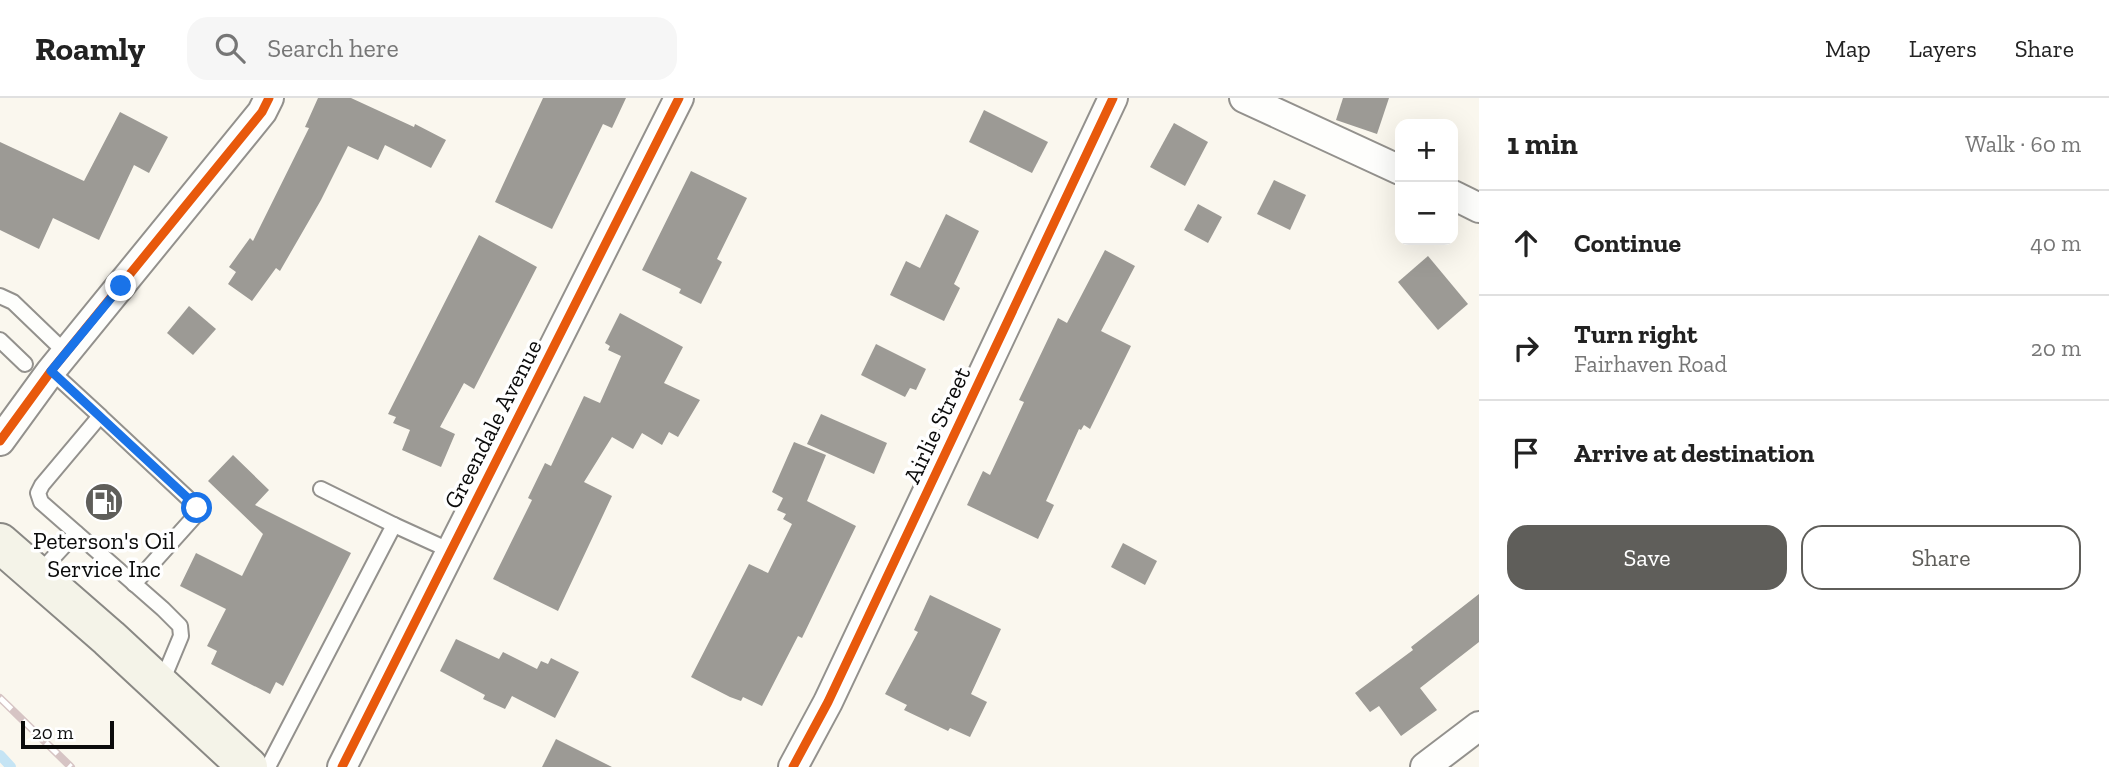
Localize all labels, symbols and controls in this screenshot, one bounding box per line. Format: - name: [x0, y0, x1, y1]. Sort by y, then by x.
- search box: [187, 17, 677, 80]
- text: Roamly: [35, 29, 145, 68]
- icon: search: [211, 29, 249, 67]
- text: Search here: [267, 32, 399, 64]
- text: Map: [1825, 34, 1871, 63]
- text: Layers: [1909, 34, 1977, 63]
- text: Share: [2015, 34, 2074, 63]
- map controls: [1395, 119, 1458, 245]
- button: +: [1395, 119, 1458, 182]
- text: 1 min: [1507, 126, 1578, 162]
- text: Walk · 60 m: [1965, 130, 2081, 158]
- button: −: [1395, 182, 1458, 245]
- icon: ahead: [1507, 224, 1545, 262]
- text: Continue: [1574, 227, 1681, 259]
- text: 40 m: [2030, 229, 2081, 257]
- route end: [105, 270, 136, 301]
- text: Turn right: [1574, 318, 1697, 350]
- icon: right: [1507, 329, 1545, 367]
- street label: Greendale Avenue: [437, 334, 548, 513]
- text: 20 m: [2031, 334, 2081, 362]
- text: Fairhaven Road: [1574, 350, 1727, 378]
- street label: Airlie Street: [897, 362, 976, 488]
- icon: arrive: [1507, 434, 1545, 472]
- text: Arrive at destination: [1574, 437, 1814, 469]
- fuel station icon: Peterson's Oil Service Inc: [83, 481, 125, 523]
- route start: [181, 492, 212, 523]
- button: Save: [1507, 525, 1787, 590]
- button: Share: [1801, 525, 2081, 590]
- place label: Peterson's Oil Service Inc: [33, 526, 175, 583]
- scale bar: [21, 718, 114, 750]
- text: 20 m: [32, 721, 73, 744]

